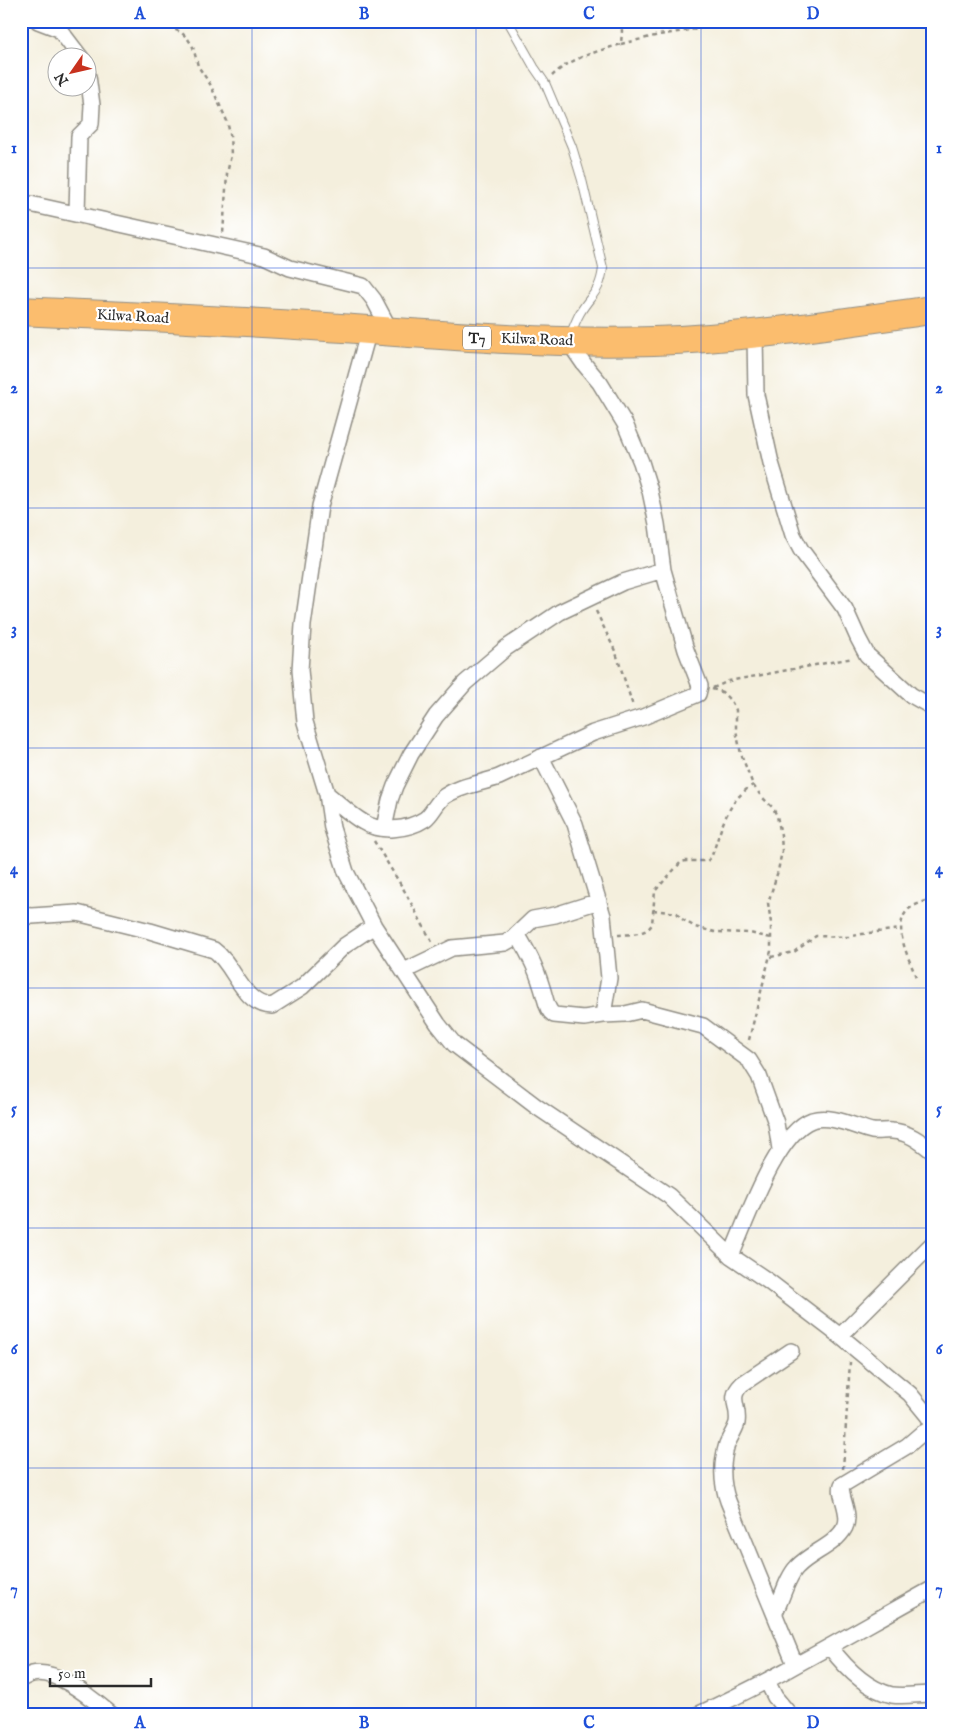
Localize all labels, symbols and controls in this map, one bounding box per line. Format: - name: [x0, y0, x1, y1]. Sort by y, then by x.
- text: A: [134, 5, 147, 25]
- text: B: [359, 5, 370, 25]
- text: C: [583, 5, 595, 25]
- text: D: [807, 5, 820, 25]
- north arrow: [48, 48, 98, 98]
- text: N: [51, 69, 73, 90]
- text: 1: [11, 139, 17, 159]
- text: 1: [936, 139, 942, 159]
- street label: Kilwa Road: [96, 305, 171, 328]
- road number: T7: [463, 326, 491, 349]
- street label: Kilwa Road: [501, 329, 574, 350]
- text: 2: [10, 379, 18, 399]
- text: 2: [935, 379, 943, 399]
- text: 3: [11, 620, 17, 640]
- text: 3: [936, 620, 942, 640]
- text: 4: [10, 860, 19, 880]
- text: 4: [935, 860, 944, 880]
- text: 5: [11, 1100, 17, 1120]
- text: 5: [936, 1100, 942, 1120]
- text: 6: [11, 1340, 19, 1360]
- text: 6: [936, 1340, 944, 1360]
- text: 7: [10, 1580, 18, 1600]
- text: 7: [935, 1580, 943, 1600]
- scale bar: [50, 1656, 151, 1688]
- text: 50 m: [58, 1664, 86, 1683]
- text: A: [134, 1714, 147, 1734]
- text: B: [359, 1714, 370, 1734]
- text: C: [583, 1714, 595, 1734]
- text: D: [807, 1714, 820, 1734]

